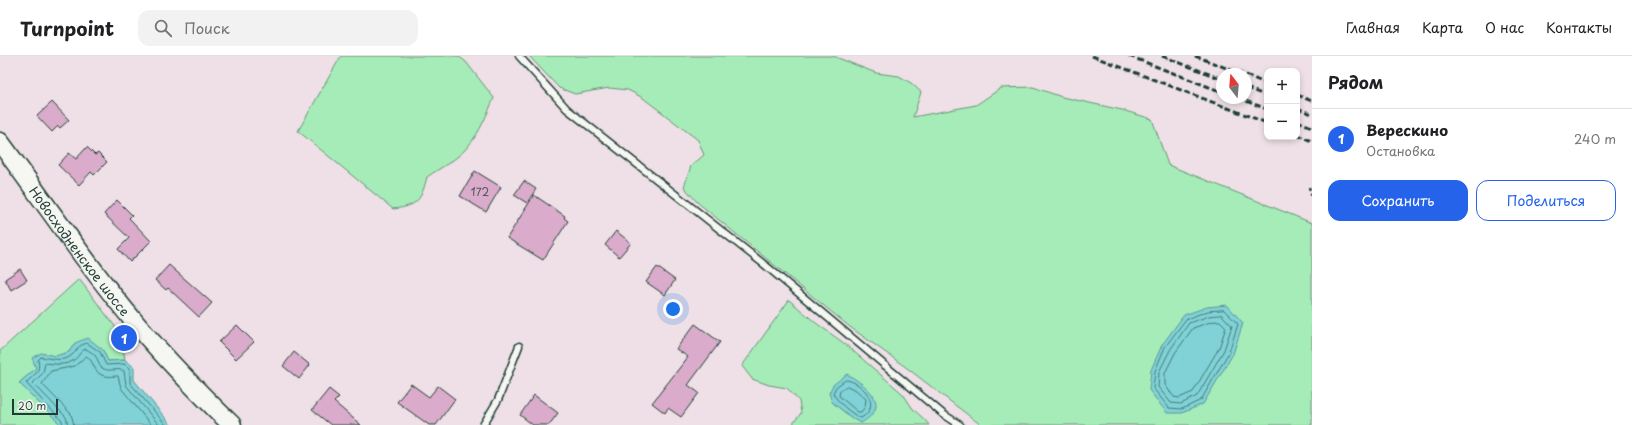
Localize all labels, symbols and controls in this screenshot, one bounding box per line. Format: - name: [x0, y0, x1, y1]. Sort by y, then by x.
- search box: [138, 10, 418, 46]
- text: Turnpoint: [20, 14, 114, 42]
- text: Поиск: [184, 16, 230, 39]
- icon: search: [152, 17, 174, 39]
- text: Главная: [1346, 17, 1400, 38]
- text: Карта: [1422, 17, 1463, 38]
- text: О нас: [1485, 17, 1524, 38]
- text: Контакты: [1546, 17, 1612, 38]
- north arrow: [1216, 68, 1252, 104]
- map controls: [1264, 68, 1300, 140]
- button: +: [1264, 68, 1300, 104]
- text: Рядом: [1328, 69, 1383, 95]
- button: −: [1264, 104, 1300, 140]
- text: Верескино: [1366, 118, 1448, 141]
- text: 1: [1338, 129, 1344, 148]
- text: 240 m: [1574, 129, 1616, 148]
- text: Остановка: [1366, 141, 1435, 160]
- button: Сохранить: [1328, 180, 1468, 221]
- button: Поделиться: [1476, 180, 1616, 221]
- street label: Новосходненское шоссе: [25, 182, 135, 320]
- house number: 172: [471, 183, 490, 200]
- your location: [663, 299, 683, 319]
- pin: 1: [111, 323, 137, 353]
- scale bar: [12, 397, 58, 416]
- text: 20 m: [18, 397, 46, 414]

